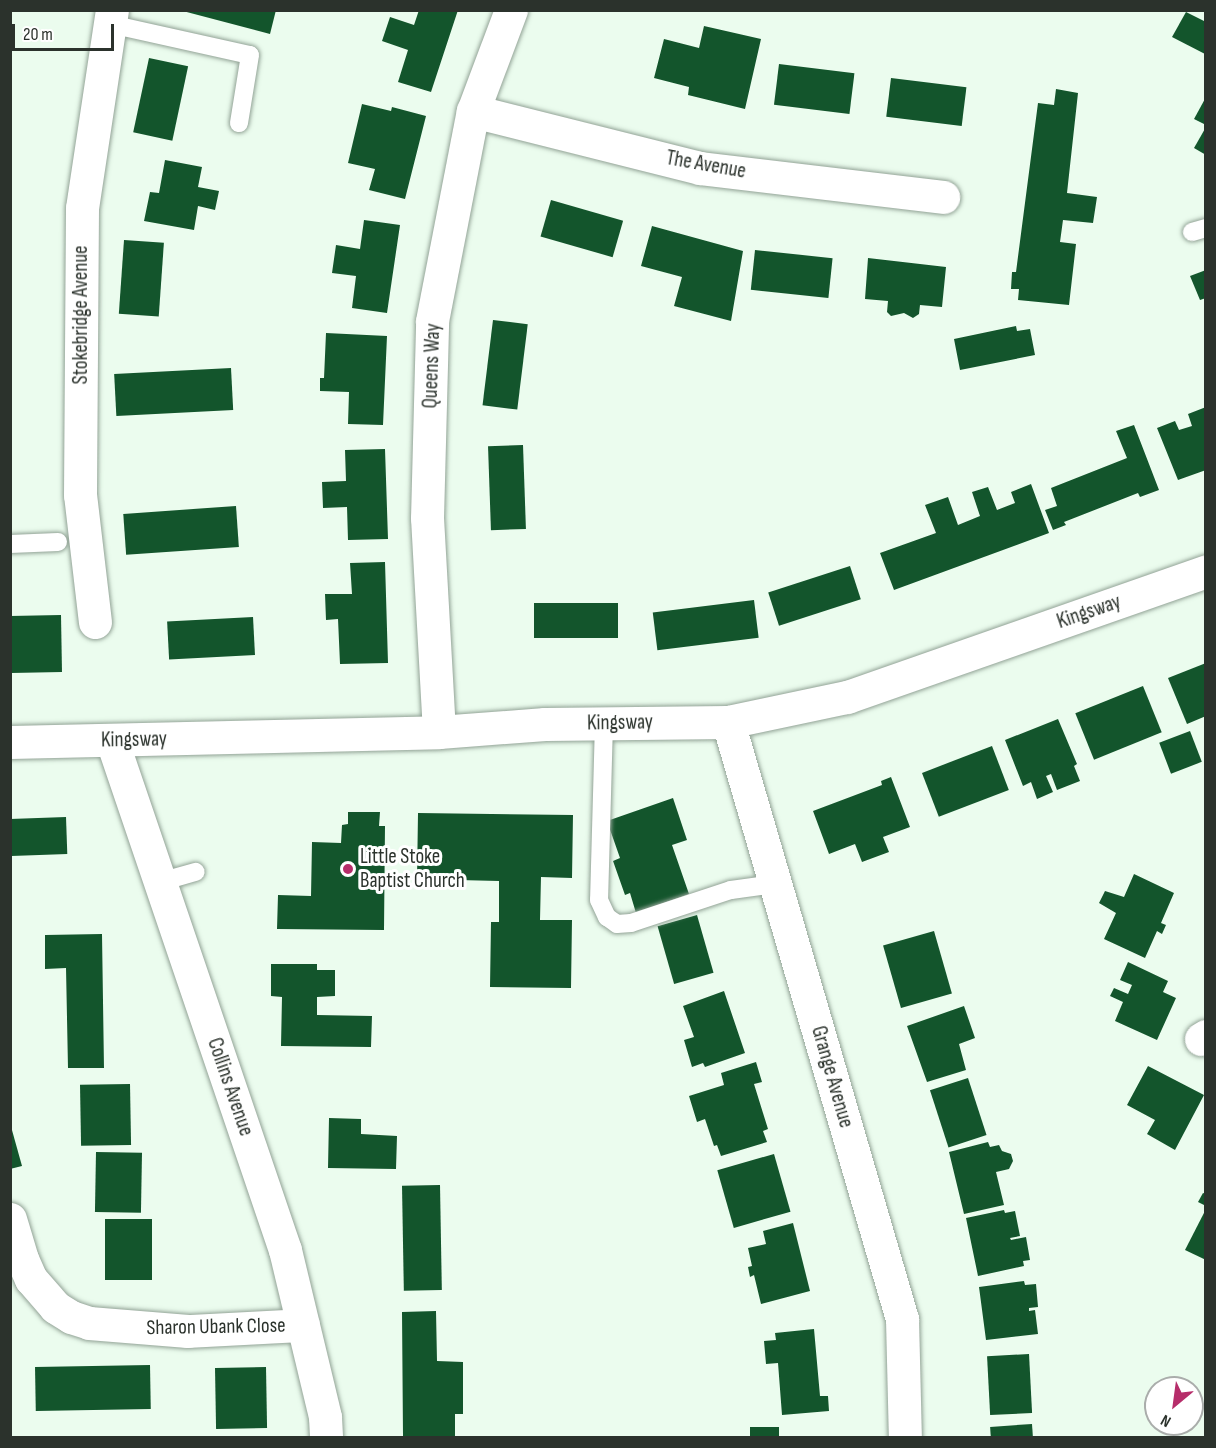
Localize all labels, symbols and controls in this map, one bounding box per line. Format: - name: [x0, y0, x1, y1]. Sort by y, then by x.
- scale bar: [15, 12, 117, 50]
- text: 20 m: [23, 24, 53, 45]
- street label: The Avenue: [664, 146, 748, 184]
- street label: Stokebridge Avenue: [68, 246, 94, 384]
- street label: Queens Way: [418, 323, 446, 409]
- street label: Kingsway: [1054, 589, 1124, 635]
- street label: Kingsway: [587, 710, 653, 736]
- street label: Kingsway: [101, 727, 167, 753]
- place label: Little Stoke Baptist Church: [360, 844, 465, 894]
- marker: Little Stoke Baptist Church: [341, 862, 355, 876]
- street label: Grange Avenue: [805, 1023, 859, 1131]
- street label: Collins Avenue: [201, 1035, 259, 1139]
- street label: Sharon Ubank Close: [146, 1313, 286, 1341]
- north arrow: [1144, 1376, 1204, 1436]
- text: N: [1158, 1410, 1174, 1431]

